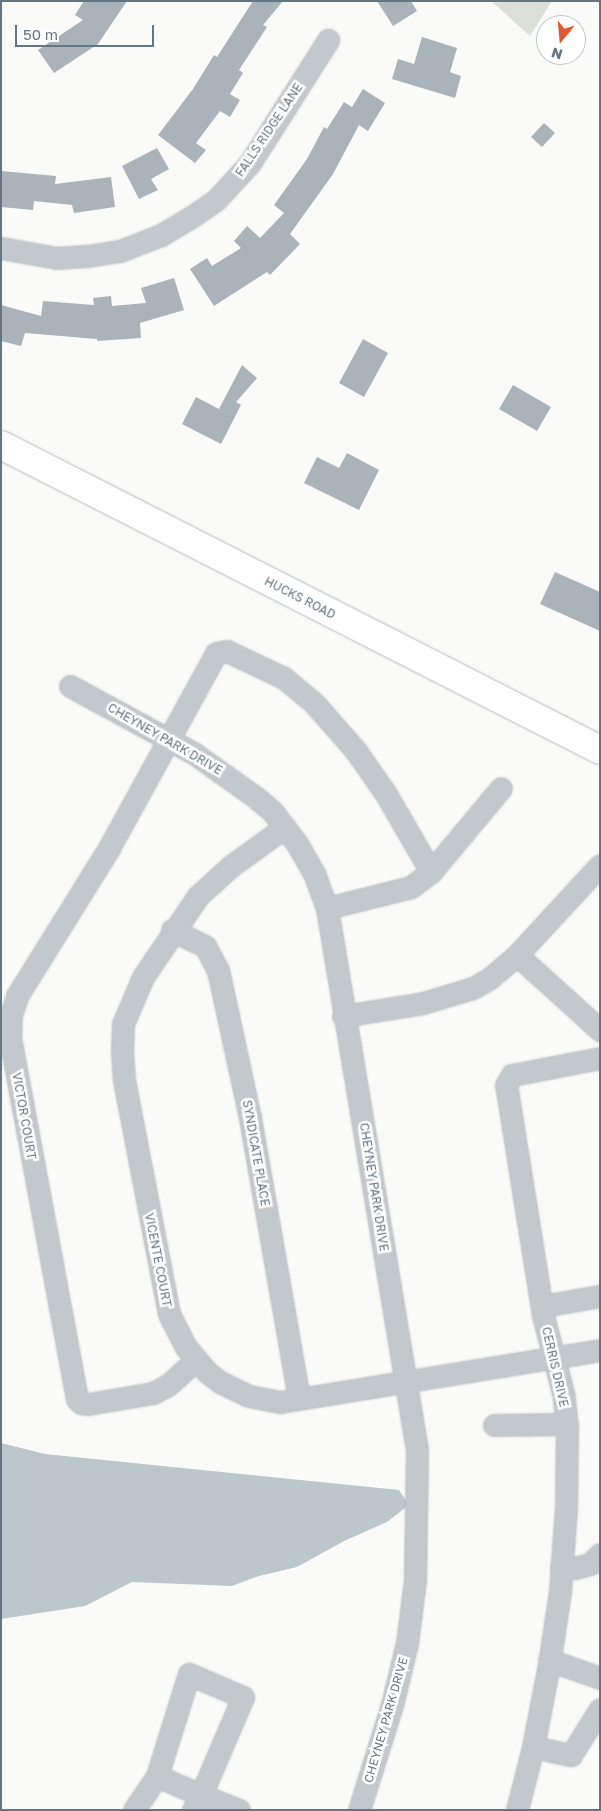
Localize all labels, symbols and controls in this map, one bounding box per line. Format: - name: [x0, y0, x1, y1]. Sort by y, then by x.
- scale bar: [18, 15, 156, 47]
- north arrow: [536, 15, 586, 65]
- text: 50 m: [23, 25, 58, 43]
- text: N: [549, 44, 564, 64]
- street label: FALLS RIDGE LANE: [232, 81, 306, 179]
- street label: HUCKS ROAD: [262, 574, 338, 622]
- street label: CHEYNEY PARK DRIVE: [105, 700, 225, 778]
- street label: VICTOR COURT: [9, 1071, 39, 1161]
- street label: SYNDICATE PLACE: [240, 1099, 272, 1207]
- street label: CHEYNEY PARK DRIVE: [357, 1122, 391, 1252]
- street label: VICENTE COURT: [142, 1212, 174, 1308]
- street label: CERRIS DRIVE: [539, 1325, 571, 1409]
- street label: CHEYNEY PARK DRIVE: [361, 1656, 411, 1784]

